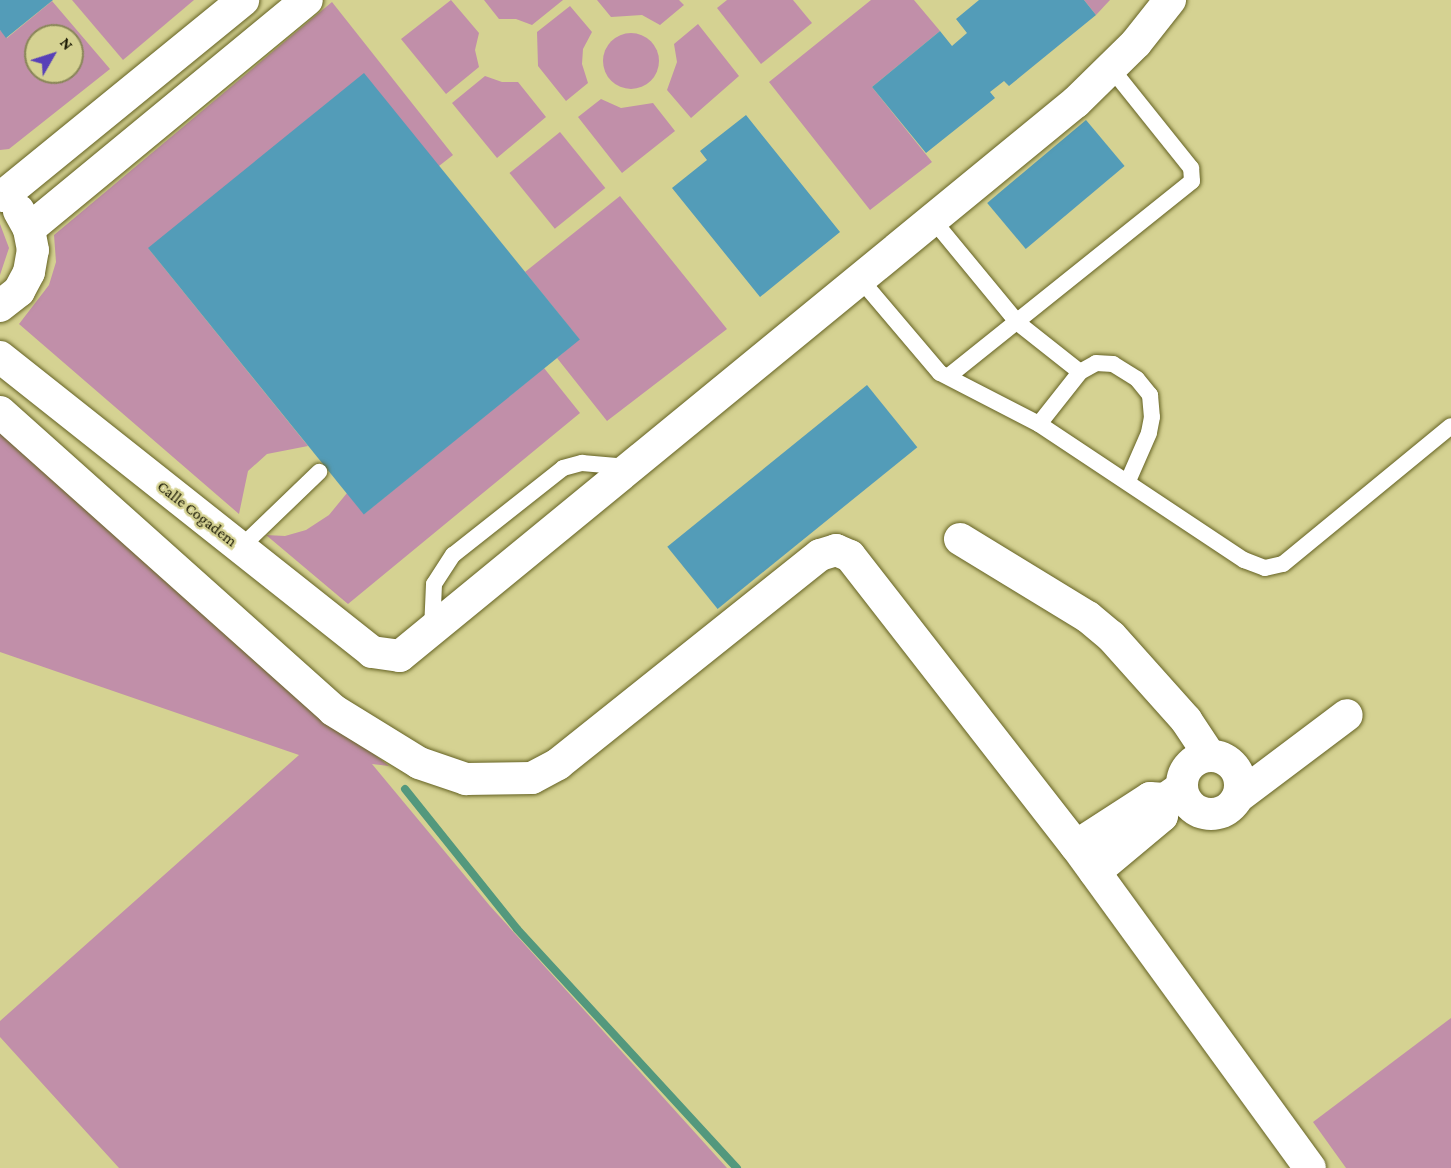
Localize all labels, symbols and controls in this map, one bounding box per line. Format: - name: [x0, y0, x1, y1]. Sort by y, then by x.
- north arrow: [24, 24, 84, 84]
- text: N: [57, 34, 77, 53]
- street label: Calle Cogadem: [153, 477, 241, 551]

